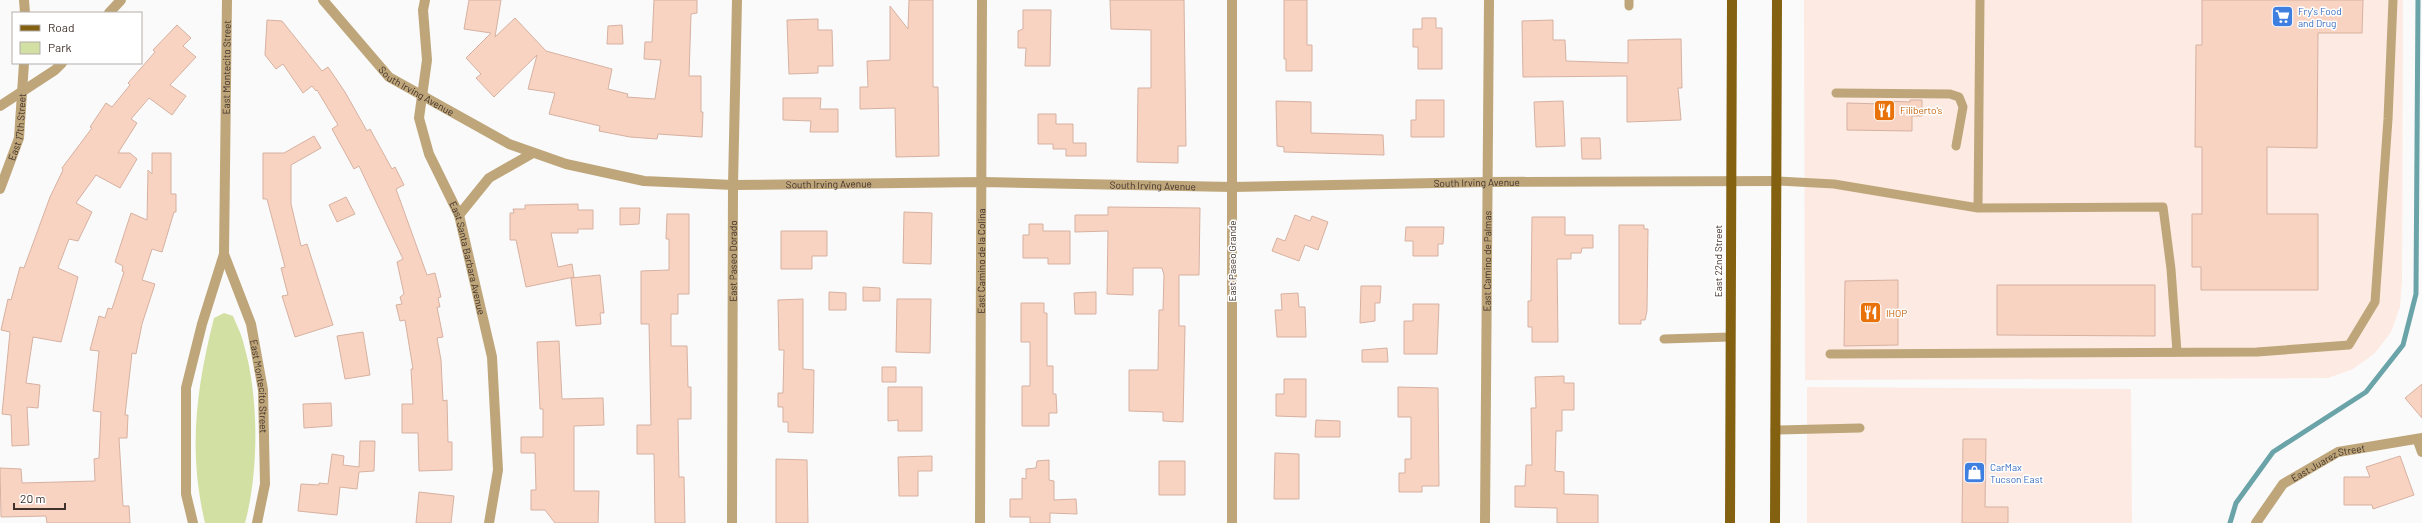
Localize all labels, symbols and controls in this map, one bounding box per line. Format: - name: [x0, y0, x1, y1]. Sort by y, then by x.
- supermarket icon: Fry's Food and Drug: [2269, 4, 2295, 30]
- place label: Fry's Food and Drug: [2298, 5, 2342, 29]
- legend: [12, 12, 142, 64]
- street label: East Montecito Street: [220, 19, 233, 115]
- text: Road: [48, 20, 75, 34]
- text: Park: [48, 40, 72, 54]
- street label: South Irving Avenue: [376, 64, 456, 118]
- street label: East 17th Street: [5, 93, 28, 162]
- restaurant icon: Filiberto's: [1871, 97, 1897, 123]
- place label: Filiberto's: [1900, 104, 1942, 116]
- street label: South Irving Avenue: [1434, 176, 1520, 189]
- street label: South Irving Avenue: [786, 177, 872, 190]
- street label: South Irving Avenue: [1110, 179, 1196, 192]
- street label: East Santa Barbara Avenue: [447, 199, 488, 316]
- street label: East Camino de la Colina: [975, 208, 987, 314]
- street label: East Camino de Palmas: [1481, 210, 1493, 311]
- street label: East Paseo Dorado: [727, 220, 739, 302]
- street label: East Paseo Grande: [1226, 220, 1238, 302]
- street label: East 22nd Street: [1712, 224, 1724, 297]
- restaurant icon: IHOP: [1858, 300, 1884, 326]
- place label: IHOP: [1886, 307, 1907, 319]
- street label: East Montecito Street: [248, 338, 270, 434]
- street label: East Juarez Street: [2289, 442, 2366, 484]
- shop icon: CarMax Tucson East: [1961, 460, 1987, 486]
- place label: CarMax Tucson East: [1990, 461, 2043, 485]
- scale bar: [14, 485, 65, 511]
- text: 20 m: [20, 491, 46, 505]

